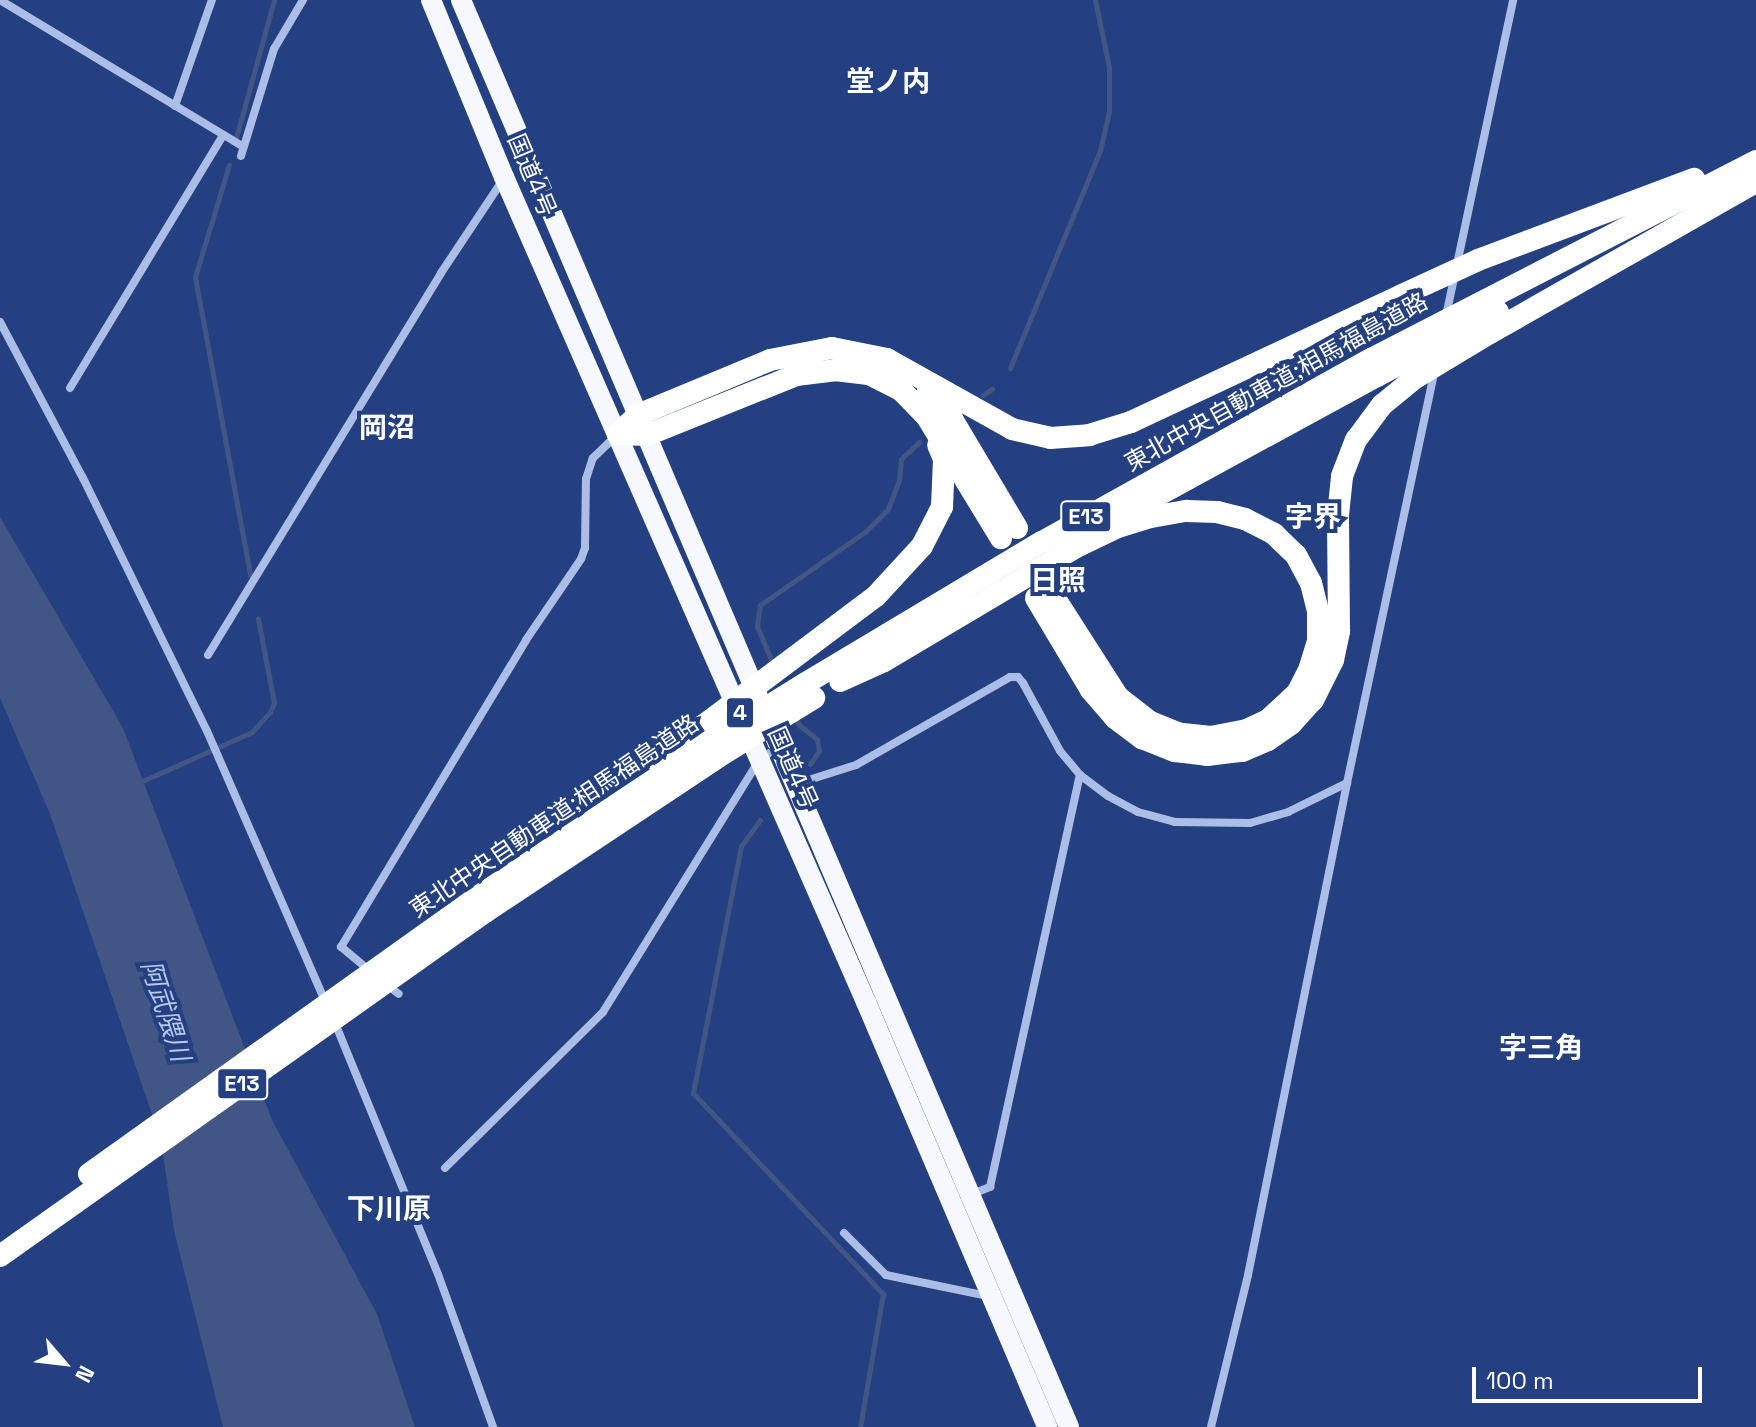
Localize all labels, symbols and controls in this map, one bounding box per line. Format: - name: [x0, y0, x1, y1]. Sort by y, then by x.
- district label: 堂ノ内: [846, 64, 930, 98]
- street label: 国道4号: [502, 129, 562, 221]
- street label: 東北中央自動車道;相馬福島道路: [1119, 286, 1433, 478]
- district label: 岡沼: [359, 410, 415, 444]
- road number: E13: [1060, 499, 1112, 535]
- district label: 字界: [1285, 499, 1341, 533]
- district label: 日照: [1030, 563, 1086, 597]
- road number: 4: [724, 695, 756, 731]
- street label: 東北中央自動車道;相馬福島道路: [404, 708, 704, 924]
- street label: 国道4号: [762, 722, 824, 814]
- water label: 阿武隈川: [134, 957, 196, 1065]
- district label: 字三角: [1499, 1030, 1583, 1064]
- road number: E13: [216, 1066, 268, 1102]
- district label: 下川原: [347, 1191, 431, 1225]
- north arrow: [24, 1323, 104, 1403]
- scale bar: [1476, 1351, 1706, 1401]
- text: N: [69, 1361, 101, 1387]
- text: 100 m: [1486, 1365, 1554, 1396]

